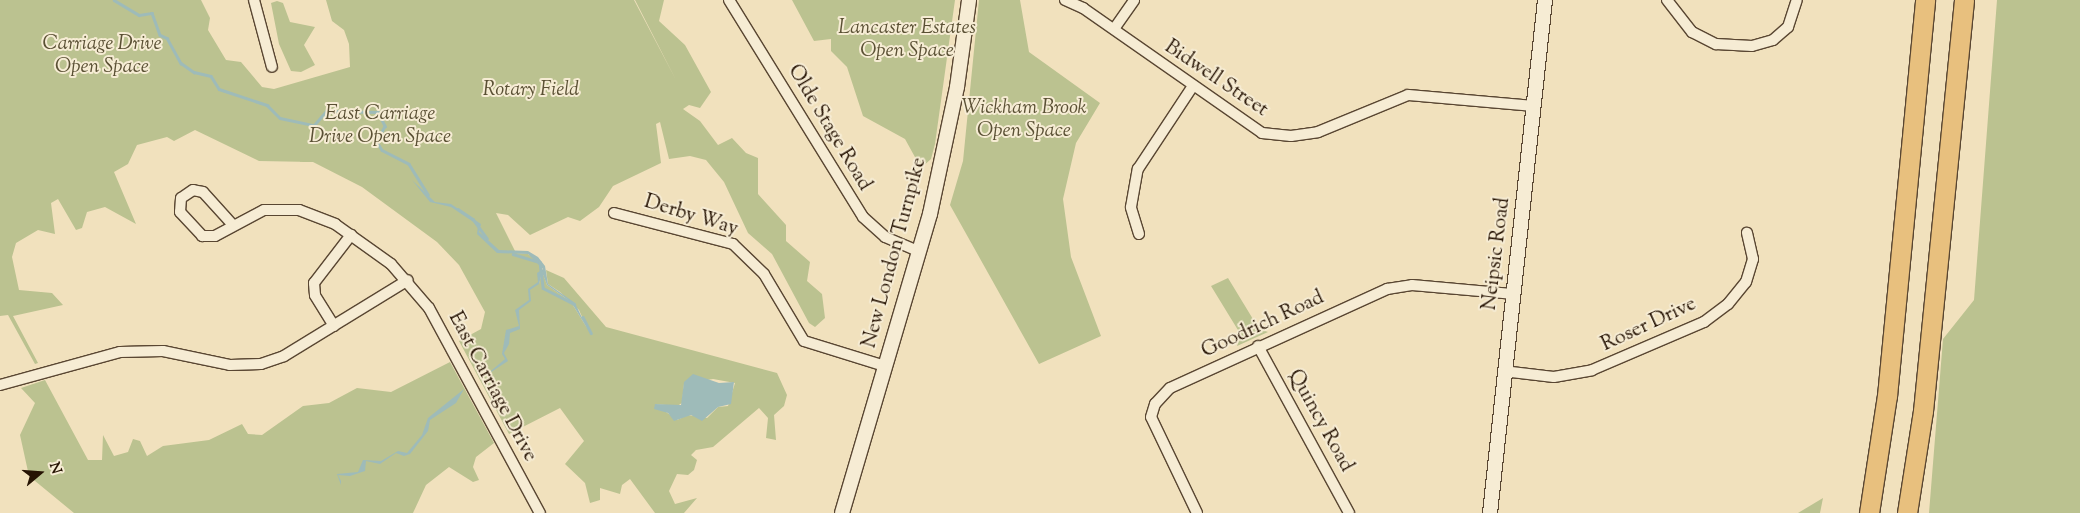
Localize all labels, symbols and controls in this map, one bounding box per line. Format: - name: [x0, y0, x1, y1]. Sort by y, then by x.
- park label: Lancaster Estates Open Space: [838, 17, 976, 64]
- park label: Carriage Drive Open Space: [43, 32, 161, 79]
- street label: Bidwell Street: [1160, 36, 1272, 122]
- street label: Olde Stage Road: [782, 61, 876, 195]
- park label: Rotary Field: [483, 78, 579, 102]
- park label: Wickham Brook Open Space: [961, 97, 1087, 144]
- park label: East Carriage Drive Open Space: [309, 102, 451, 149]
- street label: New London Turnpike: [858, 155, 932, 351]
- street label: Derby Way: [641, 190, 741, 242]
- street label: Neipsic Road: [1478, 196, 1516, 312]
- street label: Goodrich Road: [1198, 286, 1328, 364]
- street label: Roser Drive: [1598, 293, 1700, 357]
- street label: East Carriage Drive: [442, 308, 542, 466]
- street label: Quincy Road: [1282, 366, 1358, 476]
- north arrow: [15, 448, 65, 498]
- text: N: [43, 460, 66, 477]

